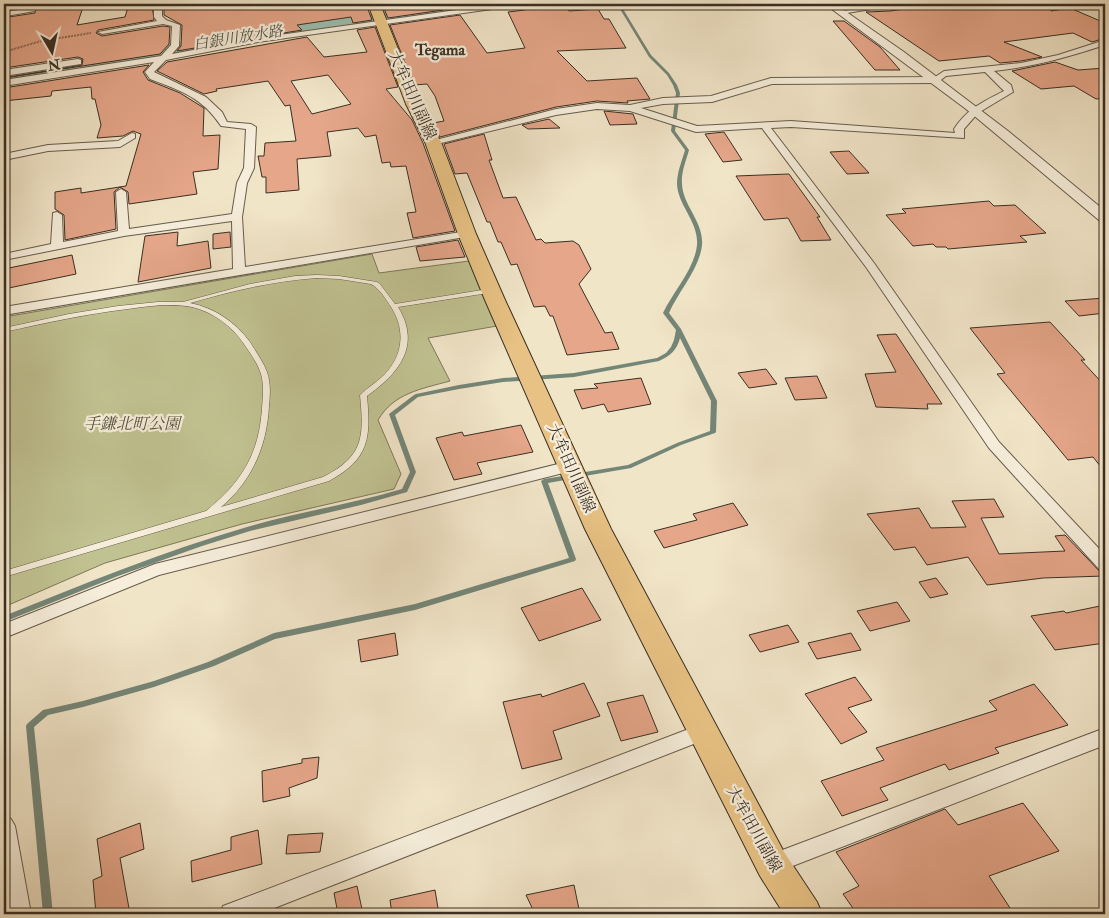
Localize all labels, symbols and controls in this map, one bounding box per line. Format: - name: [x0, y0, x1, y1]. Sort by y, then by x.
- water label: 白銀川放水路: [192, 21, 285, 54]
- north arrow: [28, 28, 78, 78]
- district label: Tegama: [414, 40, 465, 61]
- street label: 大牟田川副線: [383, 47, 441, 143]
- text: N: [46, 55, 62, 74]
- park label: 手鎌北町公園: [84, 414, 183, 434]
- street label: 大牟田川副線: [542, 420, 600, 516]
- street label: 大牟田川副線: [722, 782, 786, 876]

